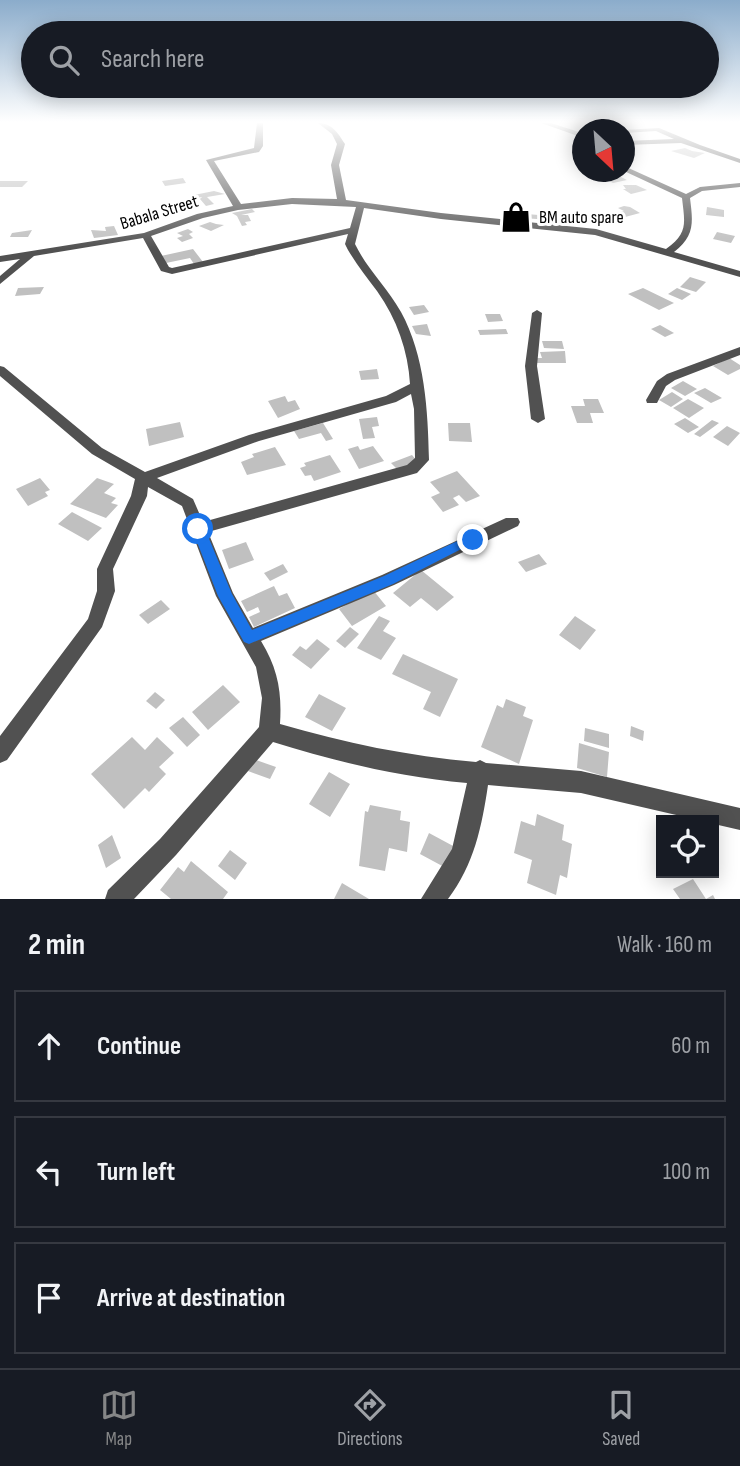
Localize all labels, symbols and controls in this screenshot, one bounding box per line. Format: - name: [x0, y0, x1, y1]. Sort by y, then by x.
- search box: [21, 21, 719, 98]
- icon: search: [45, 41, 83, 79]
- text: Search here: [101, 44, 204, 75]
- north arrow: [572, 119, 635, 182]
- street label: Babala Street: [118, 191, 201, 234]
- shop icon: BM auto spare: [499, 200, 533, 234]
- place label: BM auto spare: [539, 207, 624, 228]
- route start: [182, 513, 213, 544]
- route end: [457, 524, 488, 555]
- map controls: [656, 815, 719, 878]
- button: locate: [656, 815, 719, 878]
- text: 2 min: [28, 927, 85, 963]
- text: Walk · 160 m: [617, 931, 712, 959]
- icon: ahead: [30, 1027, 68, 1065]
- text: Continue: [97, 1031, 181, 1062]
- text: 60 m: [671, 1032, 710, 1060]
- icon: left: [30, 1153, 68, 1191]
- text: Turn left: [97, 1157, 175, 1188]
- text: 100 m: [663, 1158, 710, 1186]
- icon: arrive: [30, 1279, 68, 1317]
- text: Arrive at destination: [97, 1283, 285, 1314]
- tab: Map: [100, 1386, 138, 1451]
- tab: Directions: [337, 1386, 403, 1451]
- tab: Saved: [602, 1386, 640, 1451]

